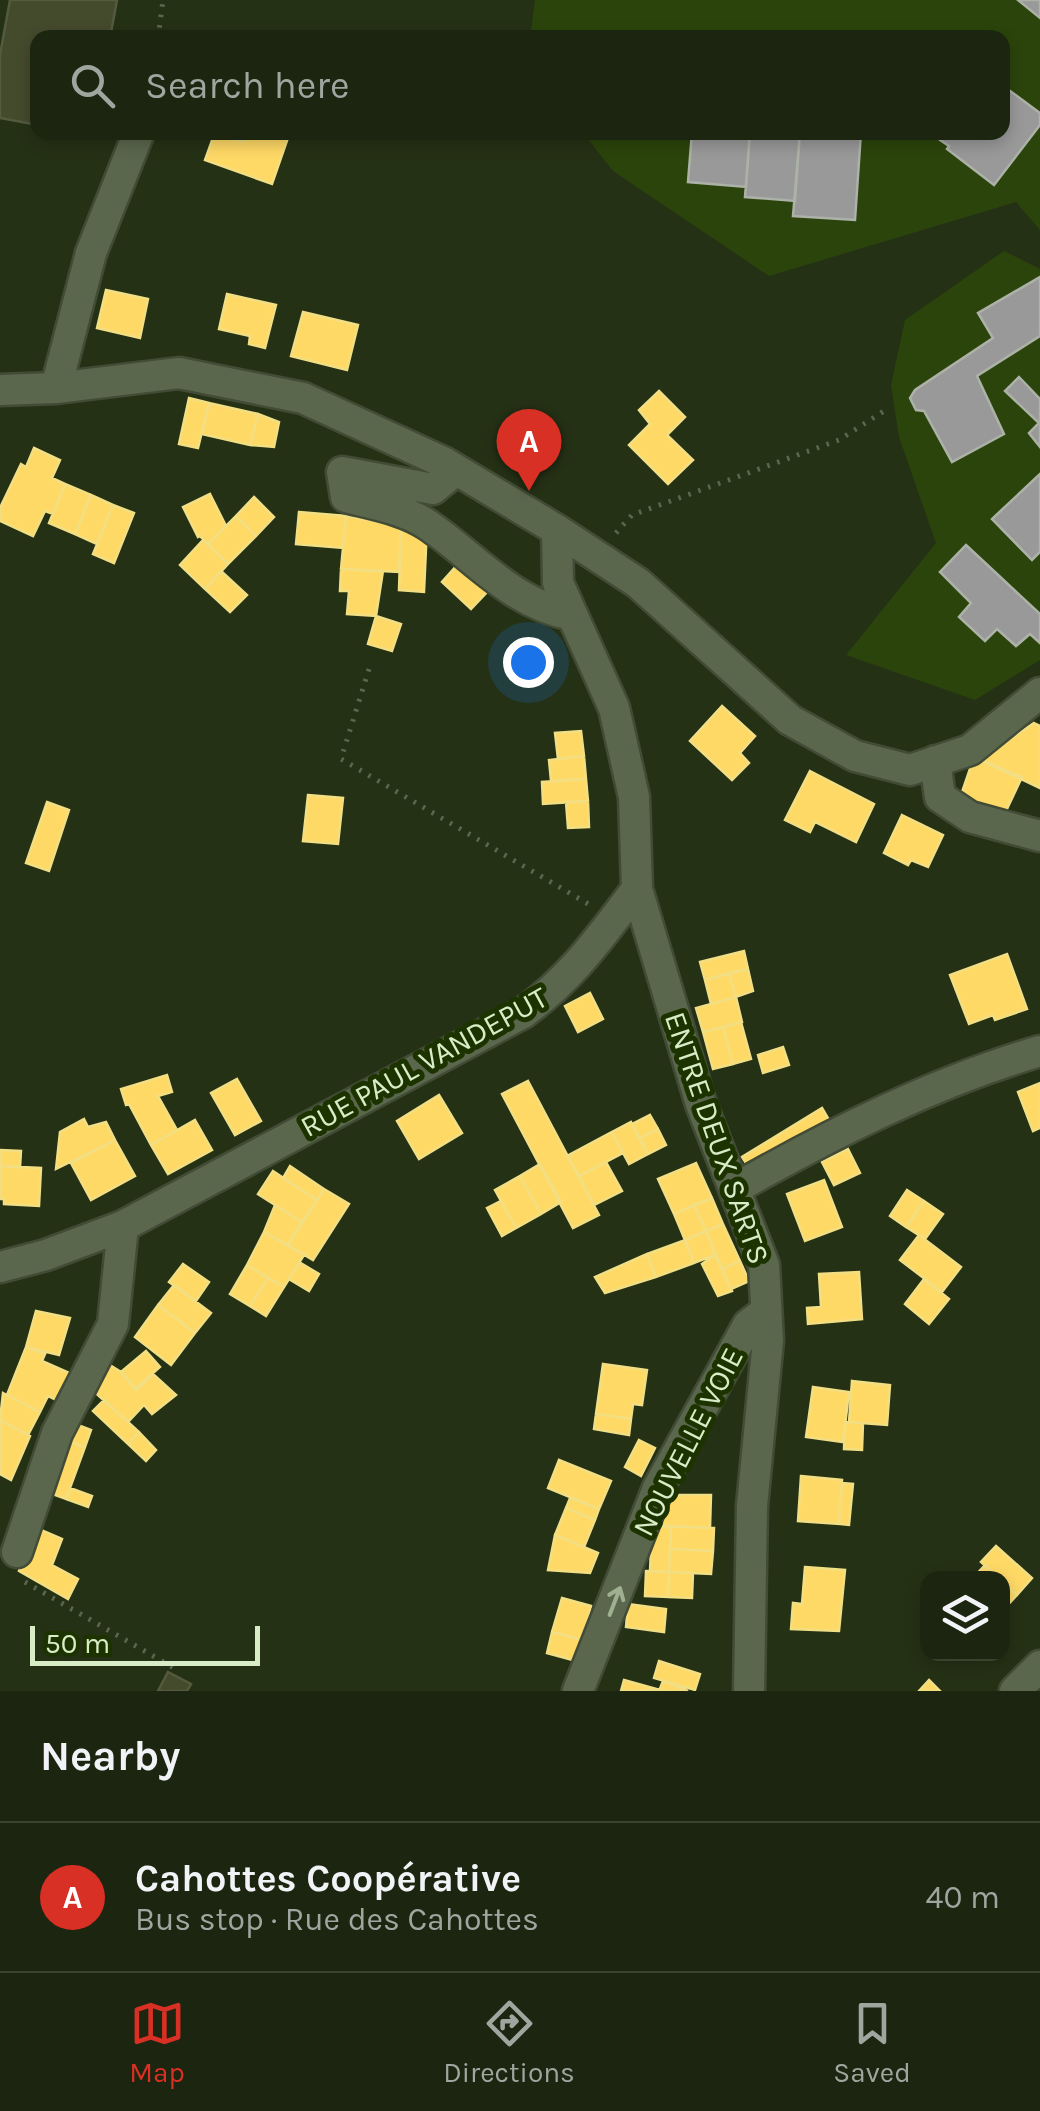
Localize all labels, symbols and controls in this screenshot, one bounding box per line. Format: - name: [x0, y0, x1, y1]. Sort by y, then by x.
- search box: [30, 30, 1010, 140]
- icon: search: [65, 58, 120, 113]
- text: Search here: [145, 63, 349, 108]
- pin: A: [496, 408, 562, 491]
- your location: [503, 637, 554, 688]
- street label: RUE PAUL VANDEPUT: [294, 979, 554, 1145]
- street label: ENTRE DEUX SARTS: [657, 1007, 777, 1269]
- street label: NOUVELLE VOIE: [625, 1342, 751, 1542]
- map controls: [920, 1571, 1010, 1661]
- button: layers: [920, 1571, 1010, 1661]
- one-way arrow: [607, 1586, 625, 1616]
- scale bar: [30, 1621, 260, 1666]
- text: 50 m: [45, 1627, 110, 1660]
- text: Nearby: [40, 1731, 180, 1781]
- text: Cahottes Coopérative: [135, 1856, 521, 1901]
- text: A: [62, 1879, 83, 1916]
- text: 40 m: [926, 1879, 1000, 1916]
- text: Bus stop · Rue des Cahottes: [135, 1901, 539, 1938]
- tab: Map: [129, 1996, 185, 2089]
- tab: Directions: [443, 1996, 575, 2089]
- tab: Saved: [833, 1996, 911, 2089]

